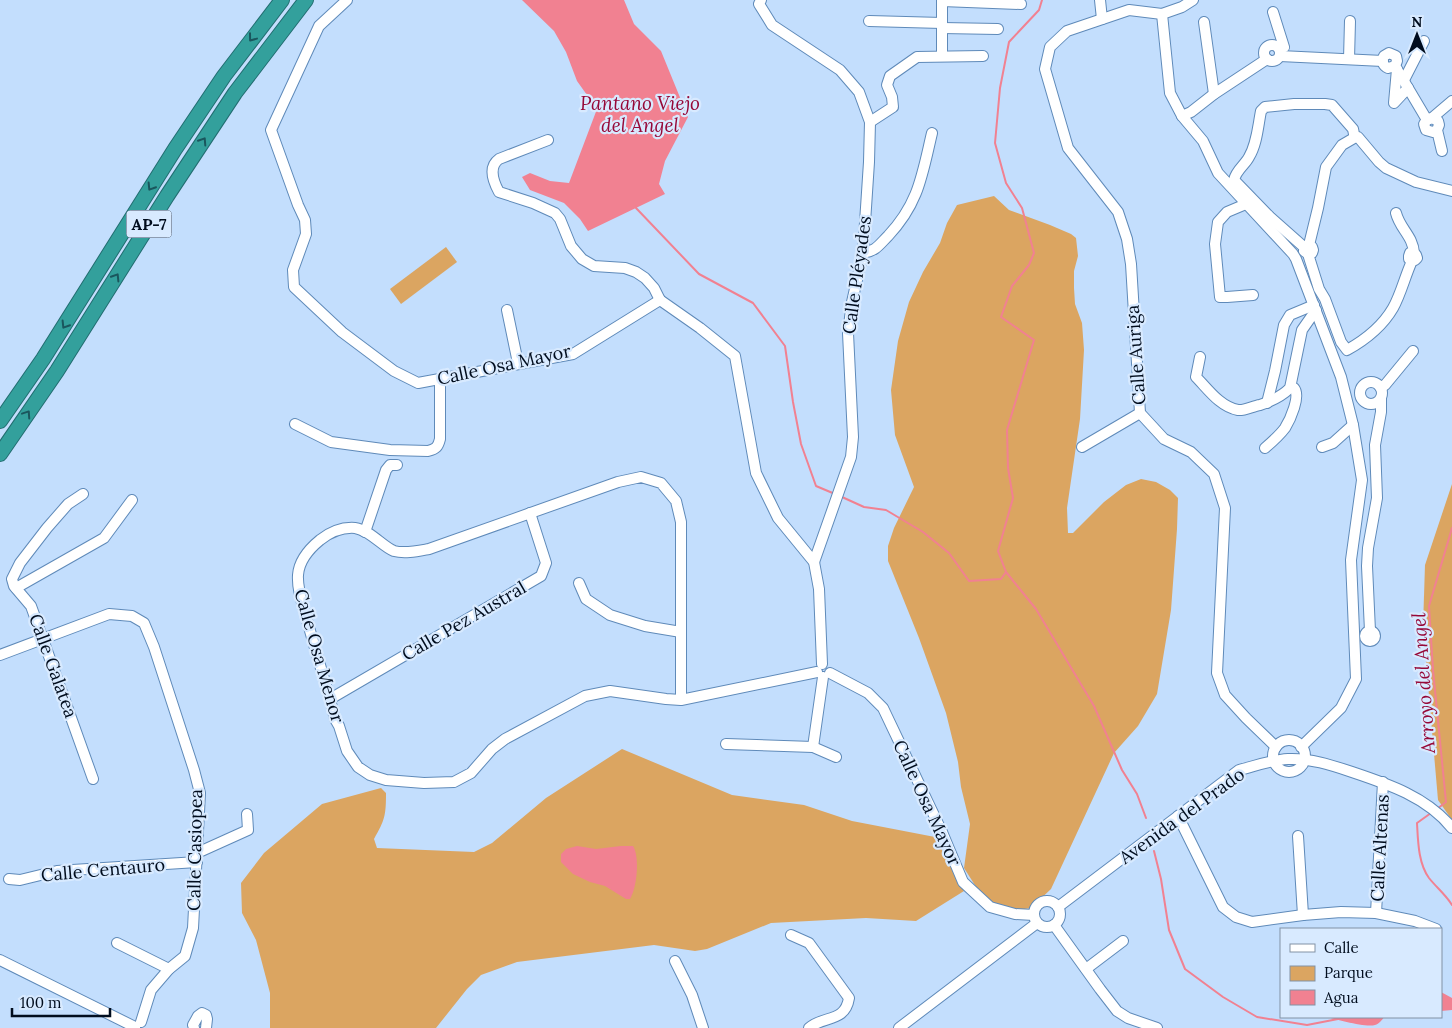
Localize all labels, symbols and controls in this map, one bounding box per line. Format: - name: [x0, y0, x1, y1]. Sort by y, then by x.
- north arrow: [1392, 10, 1442, 60]
- text: N: [1412, 13, 1423, 31]
- one-way arrow: [249, 32, 258, 42]
- water label: Pantano Viejo del Angel: [580, 91, 700, 137]
- one-way arrow: [197, 137, 206, 146]
- one-way arrow: [148, 182, 157, 191]
- road number: AP-7: [126, 210, 172, 238]
- street label: Calle Pléyades: [837, 214, 876, 336]
- one-way arrow: [109, 274, 119, 283]
- street label: Calle Auriga: [1121, 304, 1150, 406]
- one-way arrow: [61, 320, 71, 329]
- street label: Calle Osa Mayor: [435, 339, 573, 390]
- one-way arrow: [21, 410, 31, 419]
- street label: Calle Pez Austral: [397, 576, 530, 665]
- street label: Calle Osa Menor: [289, 586, 350, 726]
- street label: Calle Galatea: [24, 611, 83, 721]
- water label: Arroyo del Angel: [1406, 611, 1440, 755]
- street label: Calle Osa Mayor: [888, 736, 967, 869]
- street label: Avenida del Prado: [1114, 762, 1249, 869]
- street label: Calle Casiopea: [182, 789, 207, 911]
- street label: Calle Altenas: [1365, 794, 1394, 902]
- street label: Calle Centauro: [40, 853, 166, 886]
- legend: [1280, 928, 1442, 1018]
- text: Calle: [1324, 938, 1359, 957]
- text: Parque: [1324, 963, 1373, 982]
- scale bar: [12, 986, 110, 1018]
- text: Agua: [1323, 988, 1359, 1007]
- text: 100 m: [20, 993, 61, 1012]

